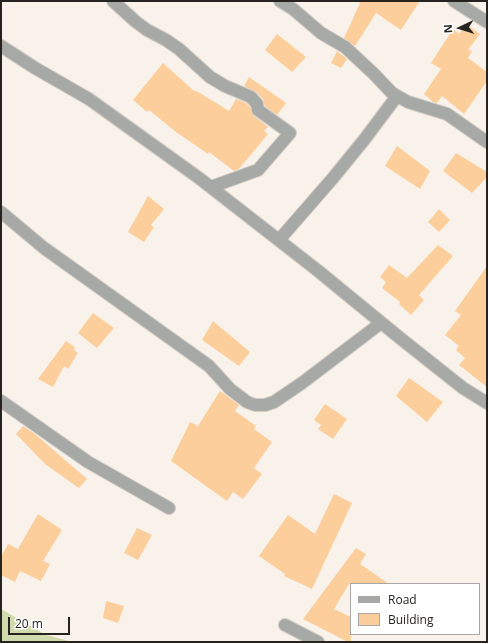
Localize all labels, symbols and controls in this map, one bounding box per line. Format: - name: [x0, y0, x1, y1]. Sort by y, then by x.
- north arrow: [440, 8, 480, 48]
- text: N: [440, 24, 455, 34]
- legend: [350, 583, 480, 635]
- text: Road: [388, 591, 417, 608]
- scale bar: [10, 609, 72, 635]
- text: Building: [388, 611, 433, 628]
- text: 20 m: [15, 615, 43, 632]

